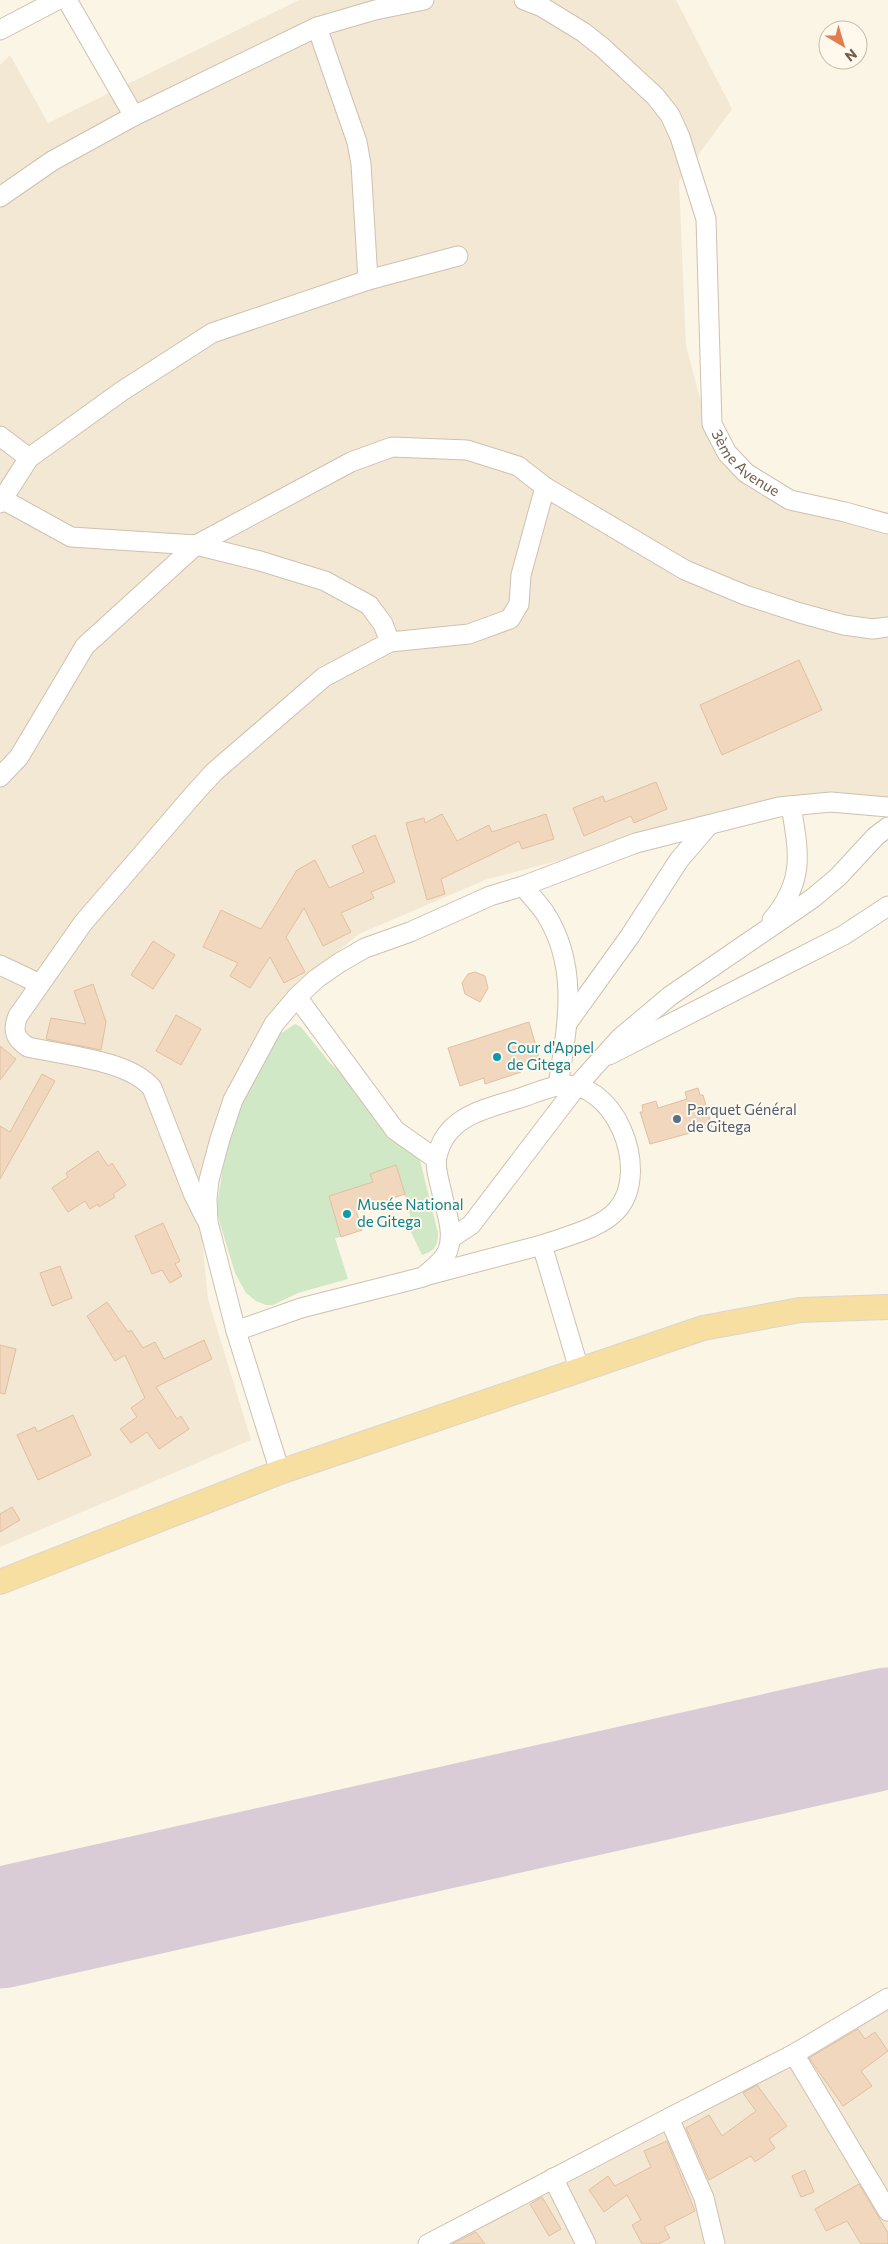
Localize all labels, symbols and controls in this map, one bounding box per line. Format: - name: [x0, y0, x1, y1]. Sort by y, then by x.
- north arrow: [818, 20, 868, 70]
- text: N: [842, 46, 861, 66]
- street label: 3ème Avenue: [708, 426, 783, 500]
- place label: Cour d'Appel de Gitega: [507, 1038, 594, 1073]
- marker: Cour d'Appel de Gitega: [491, 1051, 503, 1063]
- place label: Parquet Général de Gitega: [687, 1100, 797, 1135]
- marker: Parquet Général de Gitega: [671, 1113, 683, 1125]
- place label: Musée National de Gitega: [357, 1195, 464, 1230]
- marker: Musée National de Gitega: [341, 1208, 353, 1220]

